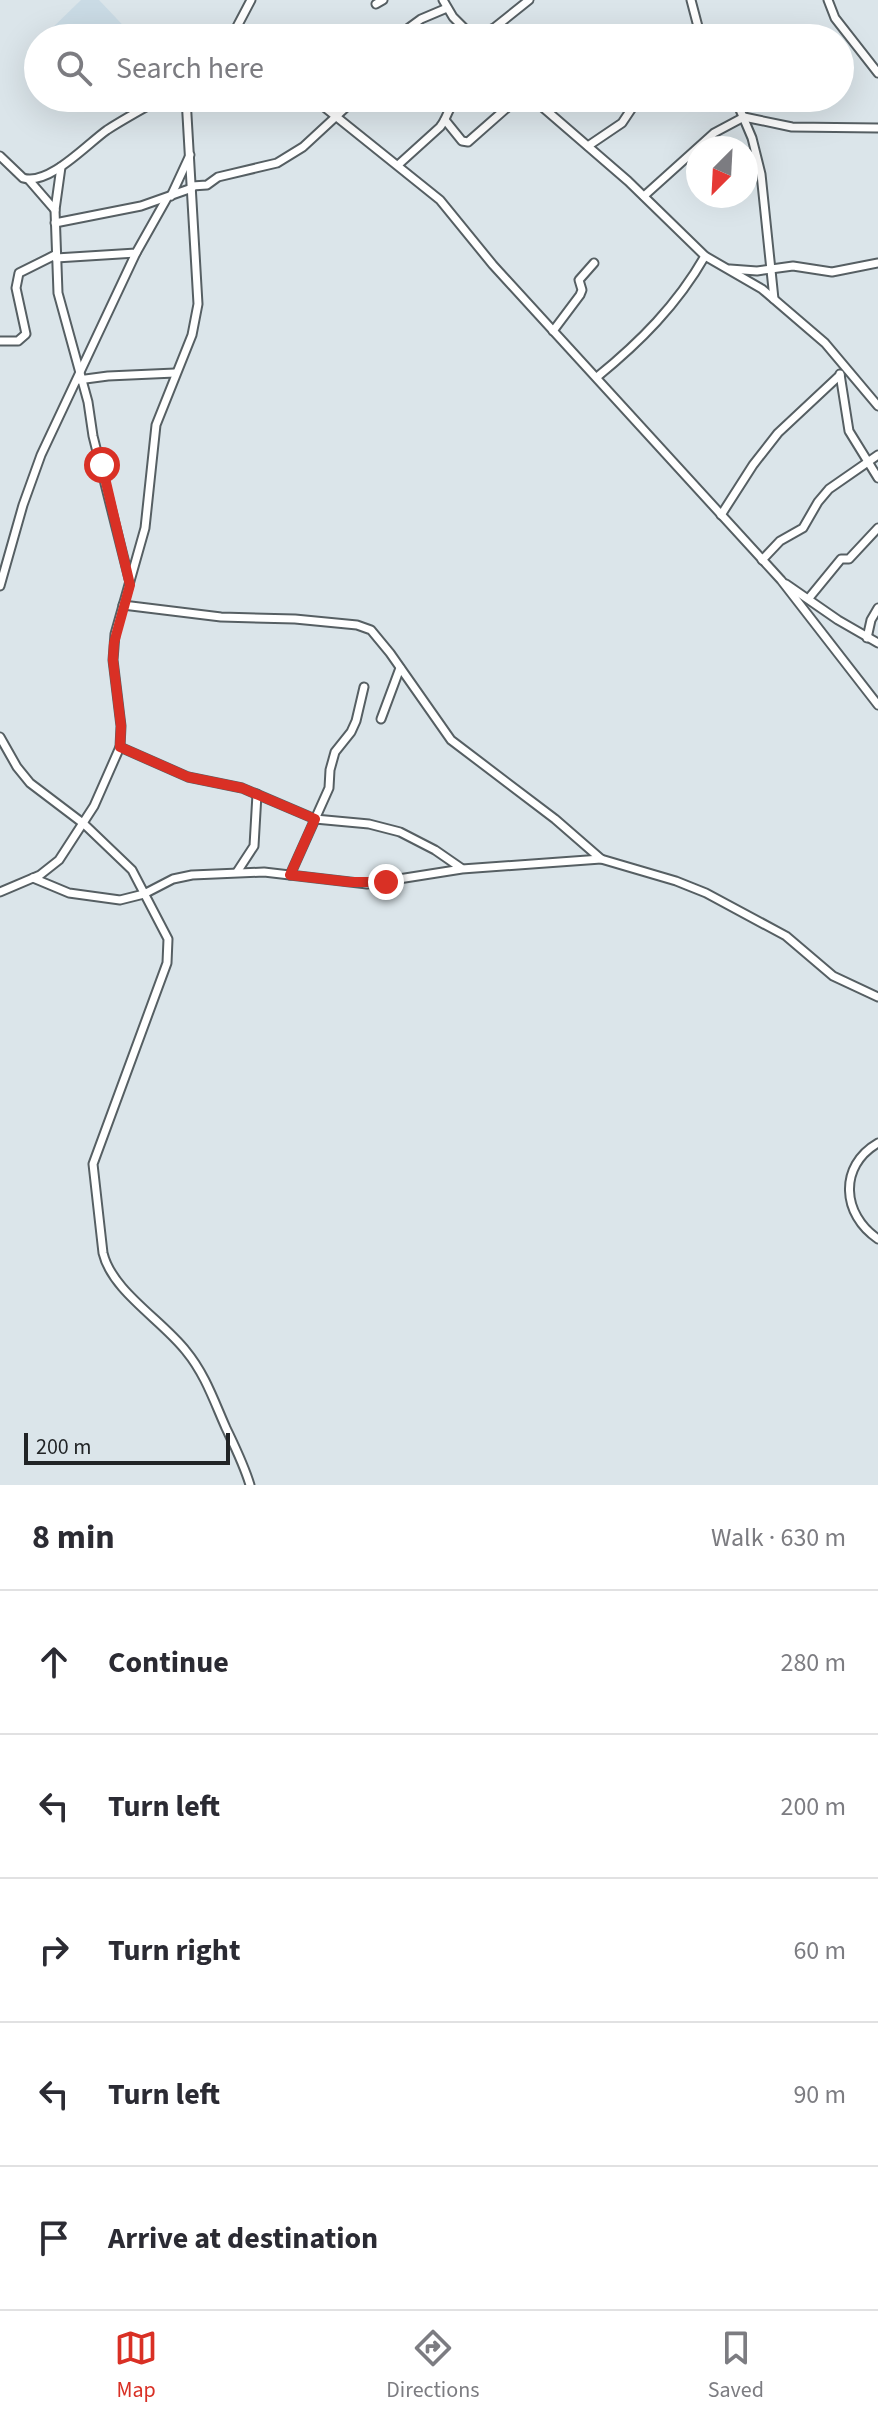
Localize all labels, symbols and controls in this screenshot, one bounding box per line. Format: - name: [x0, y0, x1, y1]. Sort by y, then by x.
- search box: [24, 24, 854, 112]
- icon: search: [52, 46, 96, 90]
- text: Search here: [116, 47, 264, 90]
- north arrow: [686, 136, 758, 208]
- route start: [84, 447, 120, 483]
- route end: [368, 864, 404, 900]
- scale bar: [24, 1429, 230, 1465]
- text: 200 m: [36, 1431, 91, 1463]
- text: 8 min: [32, 1513, 115, 1562]
- text: Walk · 630 m: [711, 1519, 846, 1556]
- icon: ahead: [32, 1640, 76, 1684]
- text: Continue: [108, 1641, 229, 1684]
- text: 280 m: [780, 1644, 846, 1681]
- icon: left: [32, 1784, 76, 1828]
- text: Turn left: [108, 1785, 220, 1828]
- text: 200 m: [780, 1788, 846, 1825]
- icon: right: [32, 1928, 76, 1972]
- text: Turn right: [108, 1929, 240, 1972]
- text: 60 m: [793, 1932, 846, 1969]
- icon: left: [32, 2072, 76, 2116]
- text: Turn left: [108, 2073, 220, 2116]
- text: 90 m: [793, 2076, 846, 2113]
- icon: arrive: [32, 2216, 76, 2260]
- text: Arrive at destination: [108, 2217, 378, 2260]
- tab: Map: [114, 2326, 158, 2406]
- tab: Directions: [386, 2326, 479, 2406]
- tab: Saved: [708, 2326, 764, 2406]

